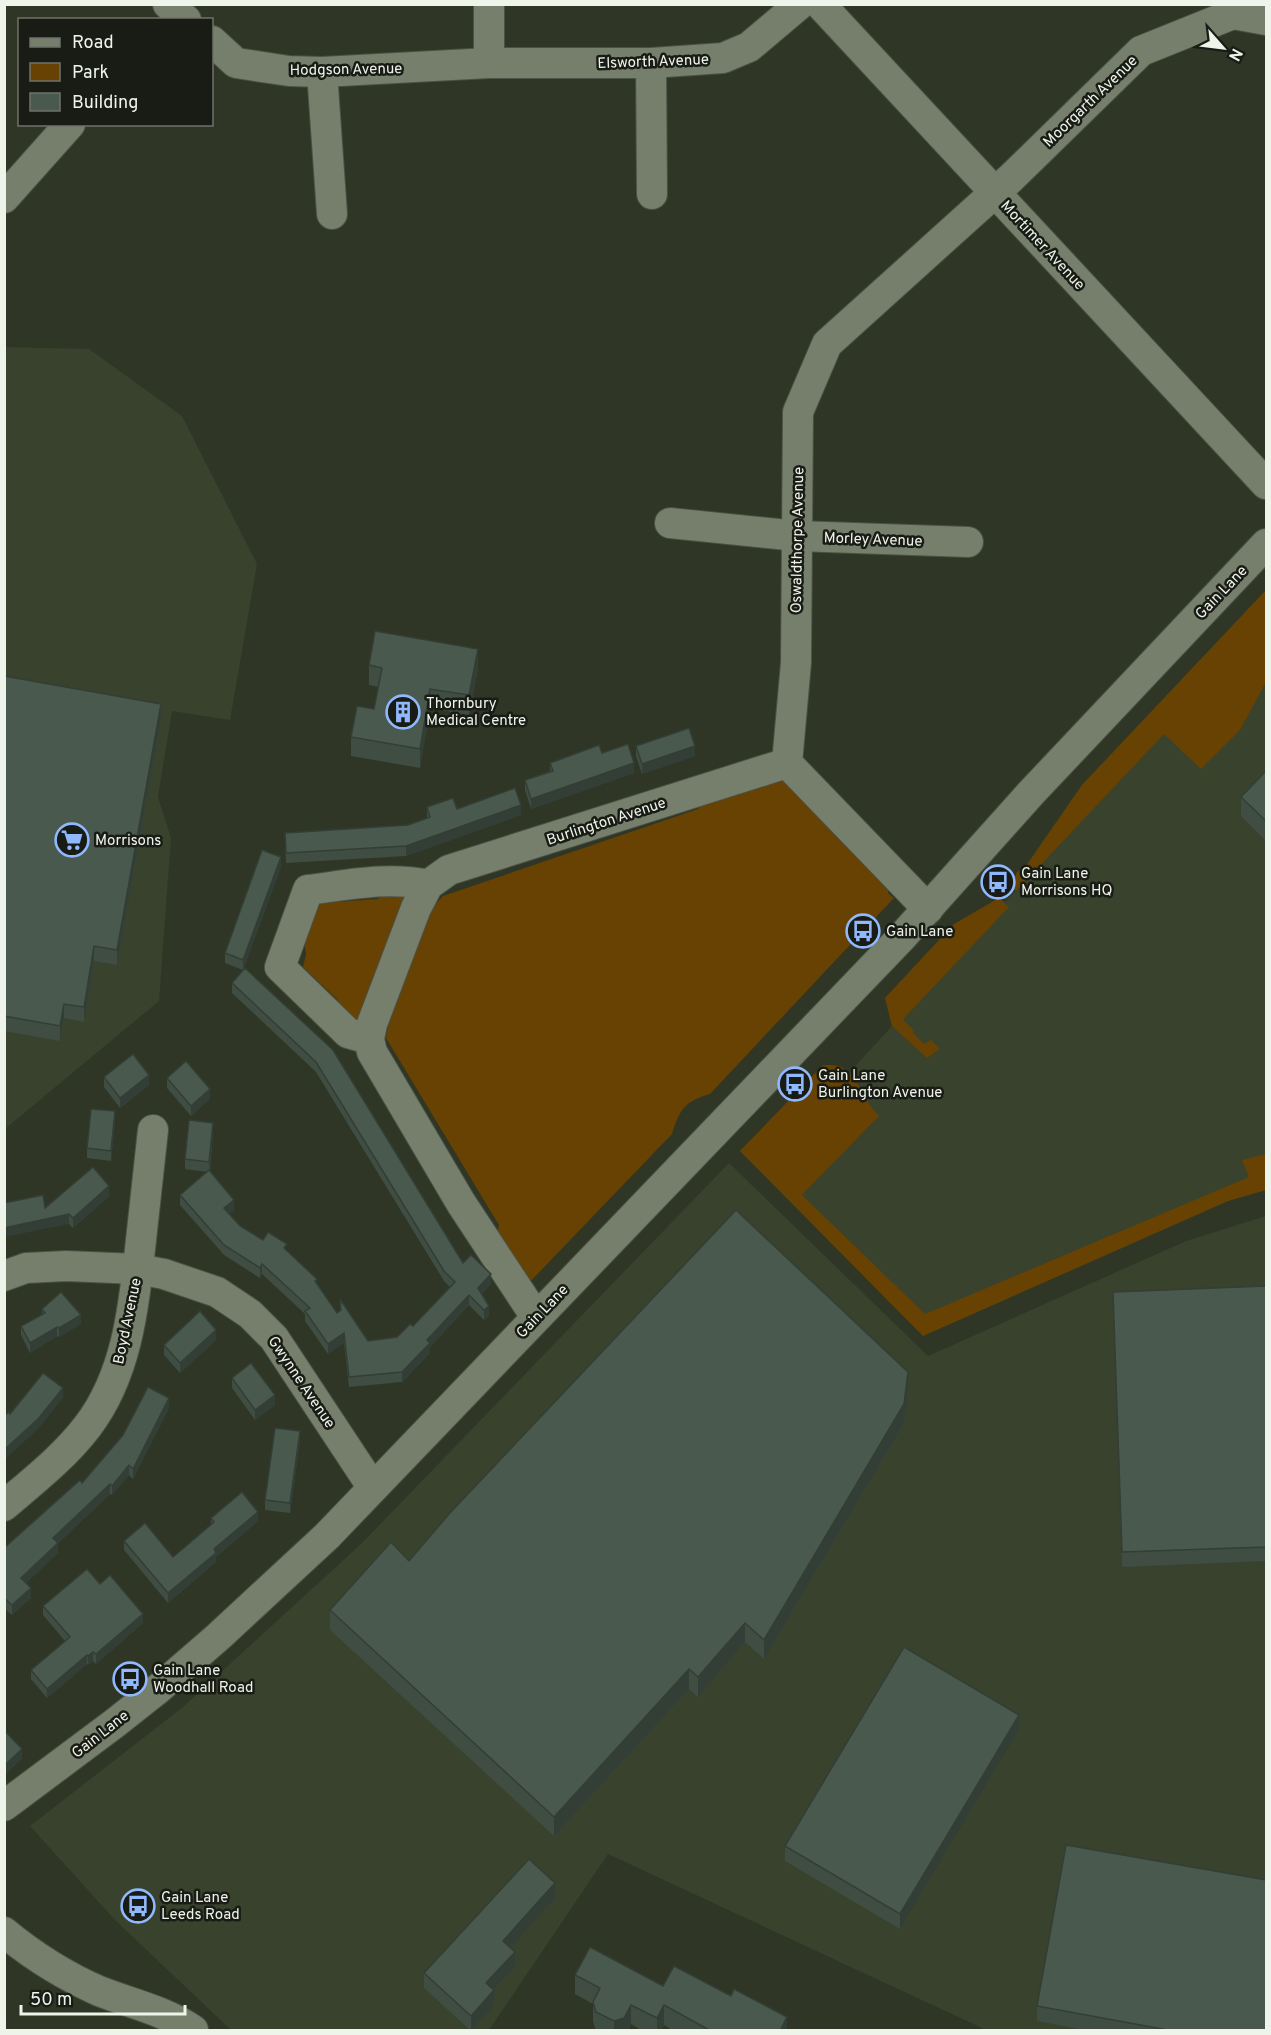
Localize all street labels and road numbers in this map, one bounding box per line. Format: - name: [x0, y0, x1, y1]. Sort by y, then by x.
- street label: Elsworth Avenue: [597, 51, 709, 74]
- street label: Moorgarth Avenue: [1040, 52, 1142, 152]
- street label: Hodgson Avenue: [290, 60, 403, 81]
- street label: Mortimer Avenue: [996, 197, 1088, 295]
- street label: Oswaldthorpe Avenue: [788, 467, 809, 613]
- street label: Morley Avenue: [823, 529, 923, 552]
- street label: Gain Lane: [1192, 562, 1252, 624]
- street label: Burlington Avenue: [544, 794, 669, 851]
- street label: Boyd Avenue: [110, 1276, 147, 1366]
- street label: Gain Lane: [513, 1281, 573, 1343]
- street label: Gwynne Avenue: [263, 1333, 339, 1433]
- street label: Gain Lane: [69, 1707, 133, 1763]

